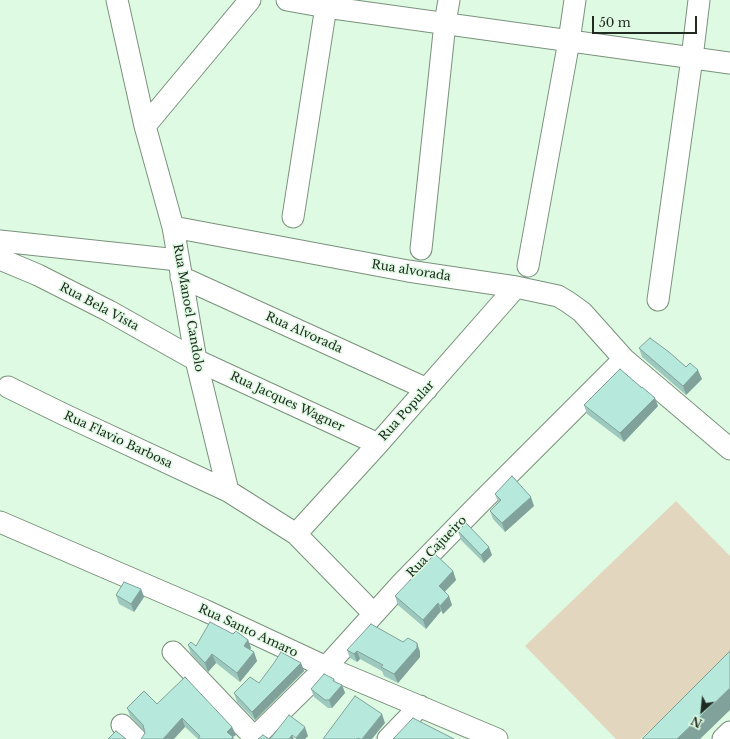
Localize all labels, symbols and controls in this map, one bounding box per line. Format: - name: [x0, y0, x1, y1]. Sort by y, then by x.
- scale bar: [594, 8, 699, 34]
- text: 50 m: [599, 15, 631, 30]
- street label: Rua Manoel Candolo: [170, 243, 206, 373]
- street label: Rua alvorada: [370, 258, 452, 284]
- street label: Rua Bela Vista: [57, 280, 141, 334]
- street label: Rua Alvorada: [263, 310, 345, 356]
- street label: Rua Jacques Wagner: [228, 369, 346, 435]
- street label: Rua Popular: [376, 378, 438, 444]
- street label: Rua Flavio Barbosa: [61, 409, 175, 471]
- street label: Rua Cajueiro: [404, 513, 470, 581]
- street label: Rua Santo Amaro: [196, 602, 300, 660]
- north arrow: [682, 691, 722, 731]
- text: N: [689, 713, 704, 730]

